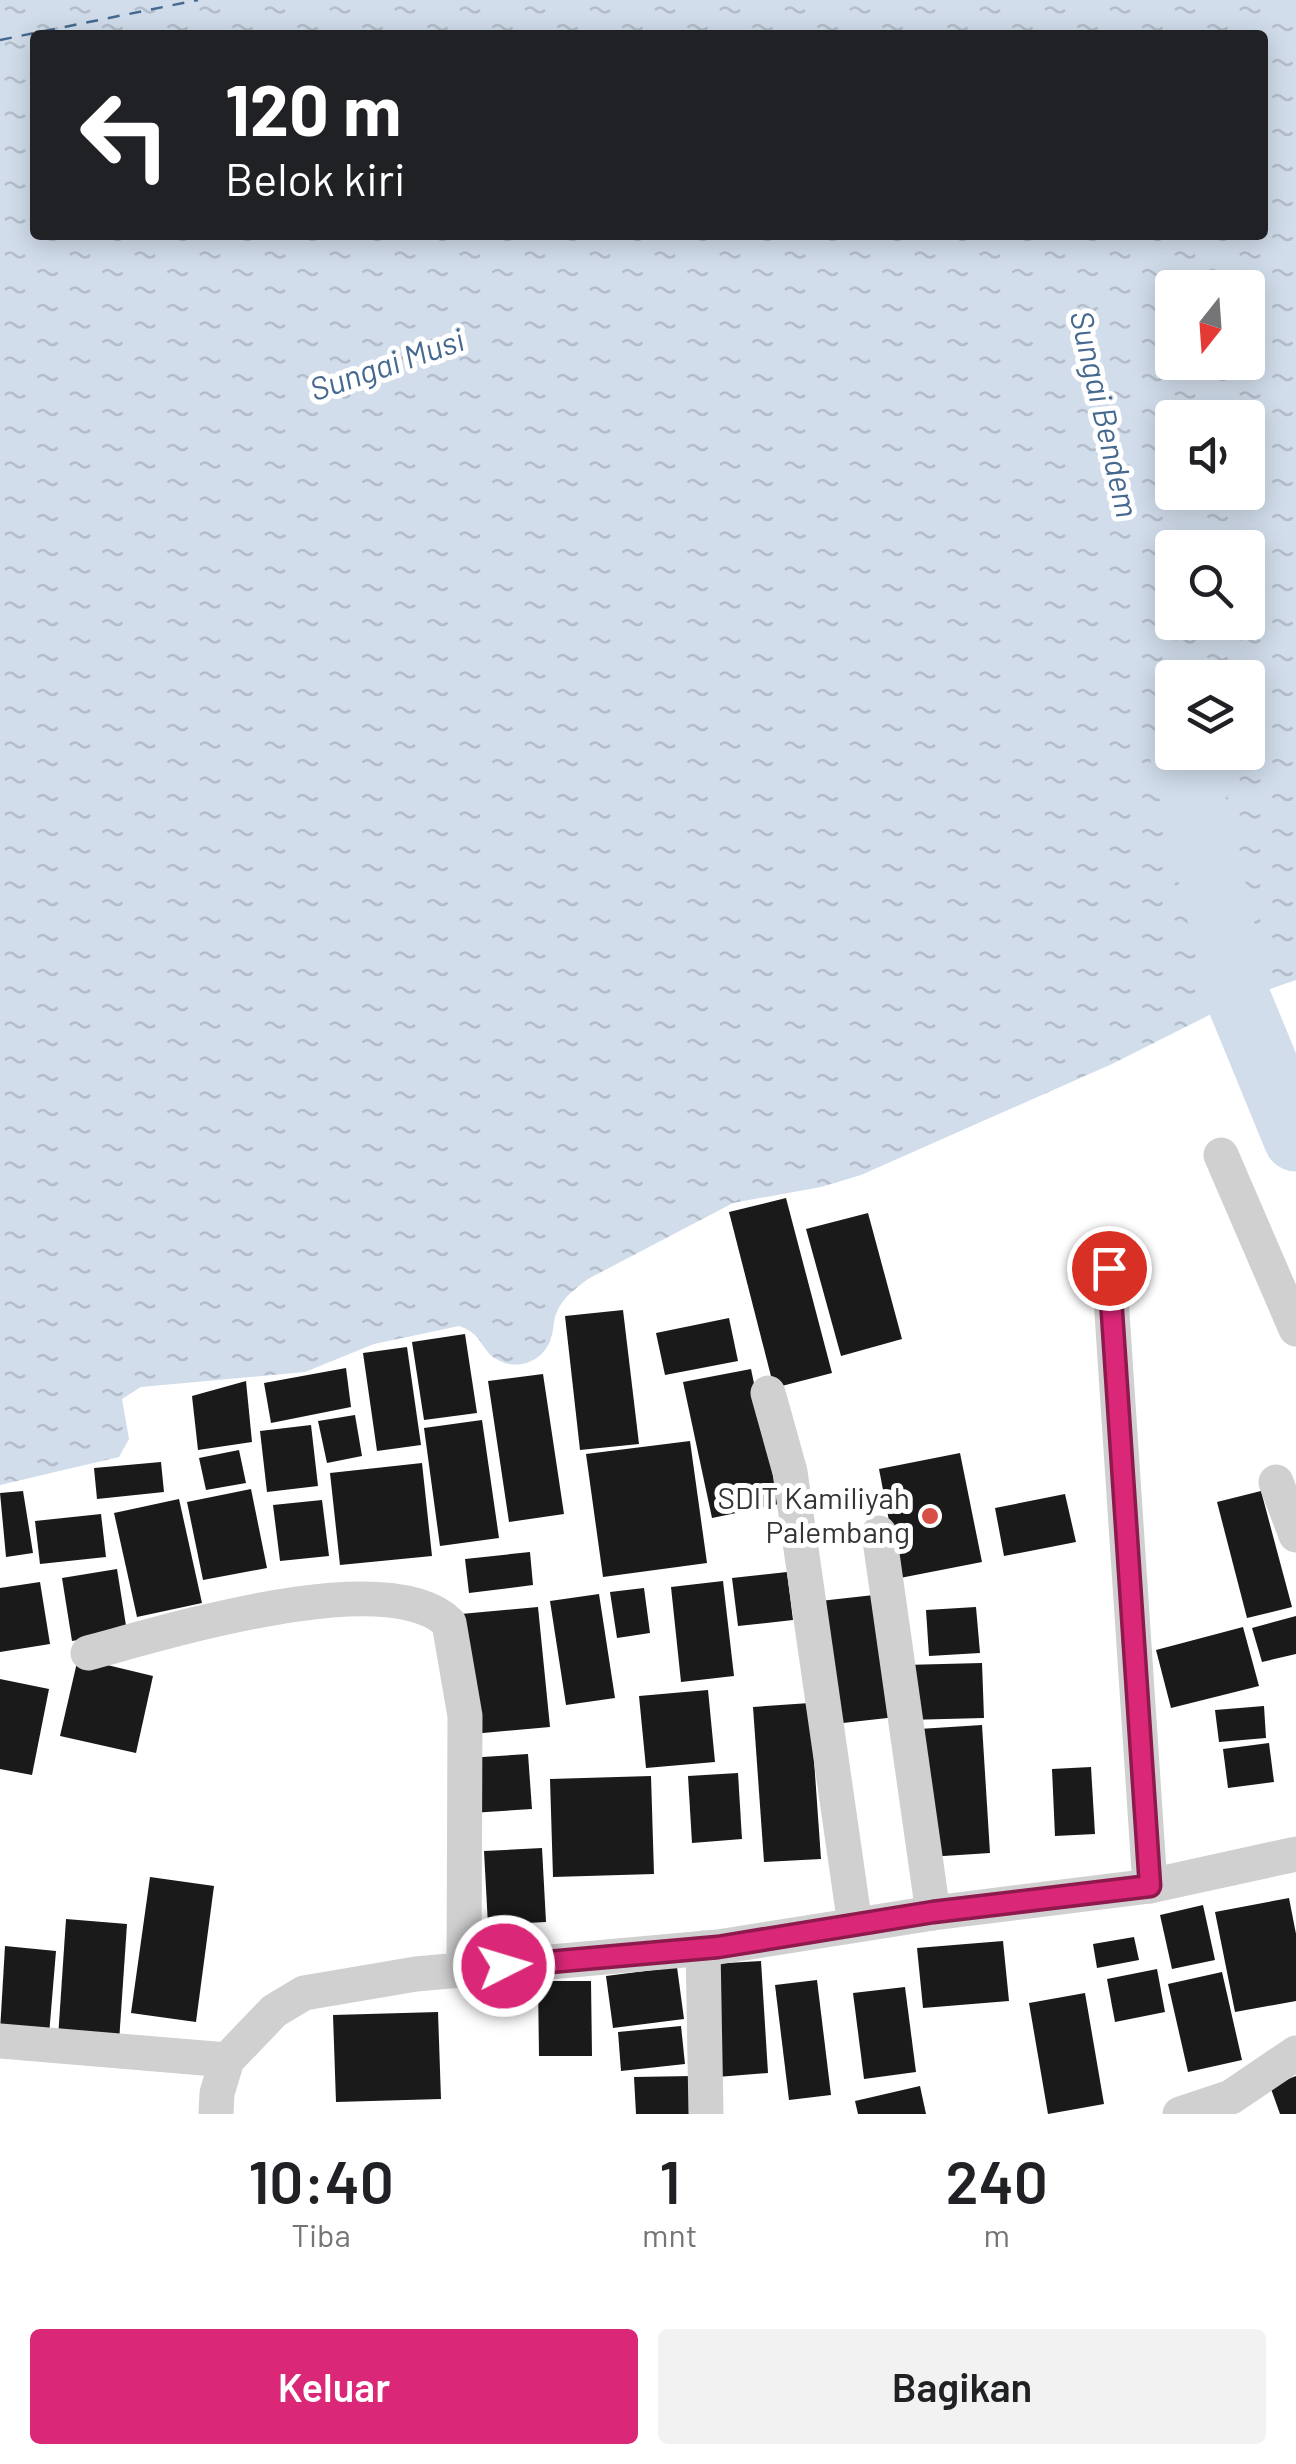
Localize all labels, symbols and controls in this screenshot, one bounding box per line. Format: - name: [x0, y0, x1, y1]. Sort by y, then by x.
- text: 120 m: [225, 66, 401, 150]
- icon: left: [60, 70, 190, 200]
- text: Belok kiri: [225, 151, 406, 205]
- north arrow: [1155, 270, 1265, 380]
- map controls: [1155, 270, 1265, 770]
- water label: Sungai Bendem: [1064, 307, 1148, 521]
- water label: Sungai Musi: [304, 319, 469, 407]
- button: sound: [1155, 400, 1265, 510]
- button: search: [1155, 530, 1265, 640]
- button: layers: [1155, 660, 1265, 770]
- pin: [1067, 1226, 1152, 1311]
- icon: arrive: [1082, 1241, 1137, 1296]
- place label: SDIT Kamiliyah Palembang: [717, 1479, 910, 1549]
- marker: SDIT Kamiliyah Palembang: [919, 1505, 941, 1527]
- position arrow: [452, 1914, 556, 2018]
- text: 10:40: [248, 2144, 394, 2216]
- text: 1: [659, 2144, 680, 2216]
- text: 240: [946, 2144, 1048, 2216]
- text: Tiba: [291, 2215, 351, 2253]
- text: mnt: [642, 2215, 697, 2253]
- text: m: [983, 2215, 1010, 2253]
- button: Keluar: [30, 2329, 638, 2444]
- button: Bagikan: [658, 2329, 1266, 2444]

